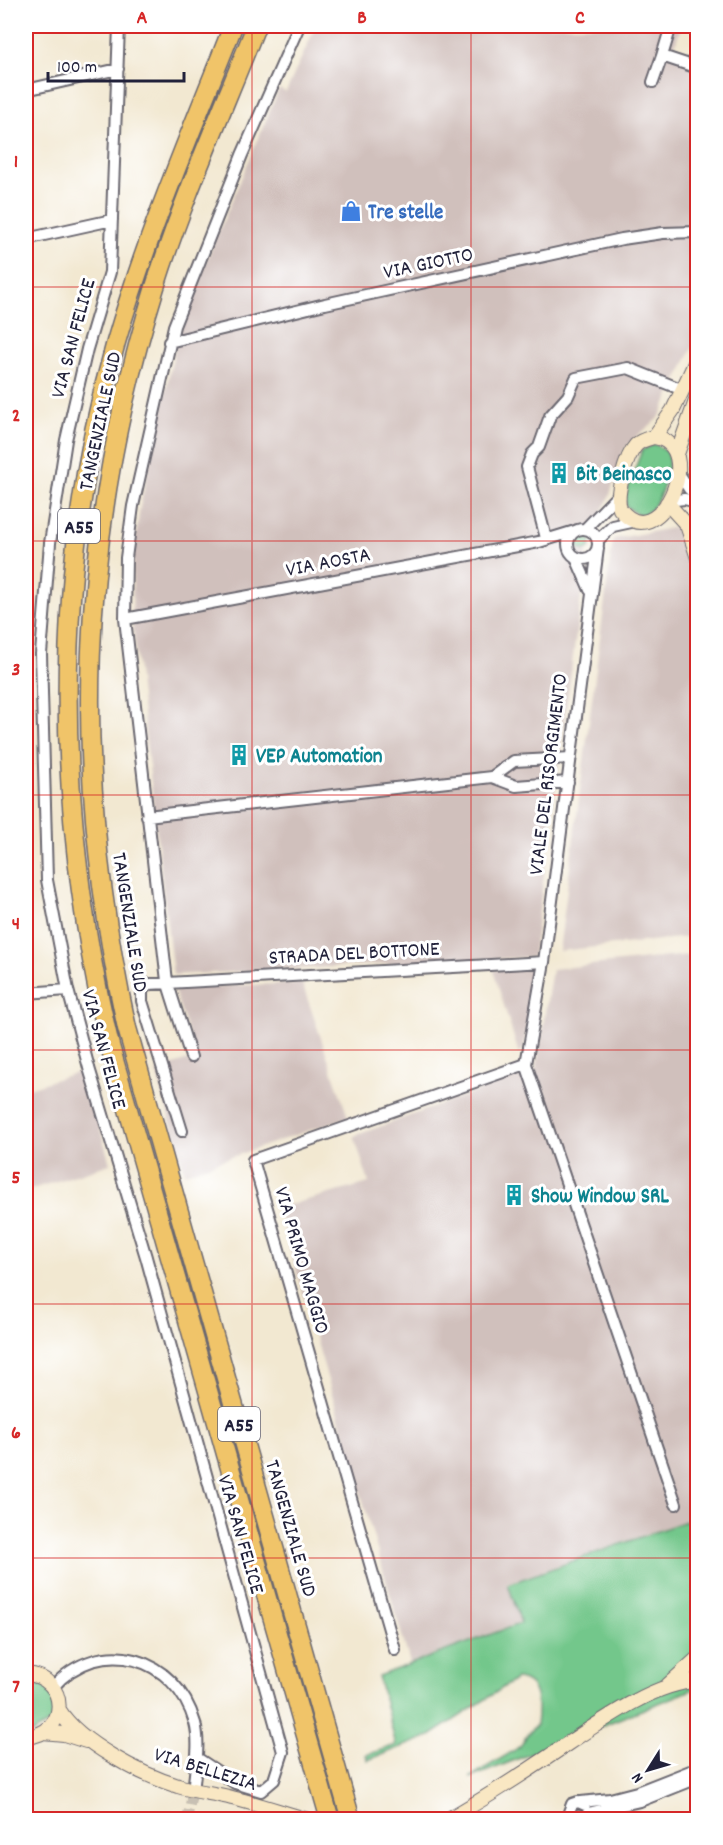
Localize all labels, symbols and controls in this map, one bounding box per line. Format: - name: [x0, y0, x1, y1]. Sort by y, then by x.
- text: A: [137, 5, 148, 33]
- text: B: [357, 5, 367, 33]
- text: C: [575, 5, 585, 33]
- scale bar: [48, 45, 184, 83]
- text: 100 m: [57, 56, 97, 81]
- text: 1: [14, 149, 18, 177]
- shop icon: Tre stelle: [339, 199, 363, 223]
- place label: Tre stelle: [368, 199, 443, 229]
- street label: VIA GIOTTO: [381, 241, 476, 289]
- street label: VIA SAN FELICE: [45, 275, 105, 402]
- street label: TANGENZIALE SUD: [73, 349, 131, 494]
- text: 2: [12, 403, 20, 431]
- building icon: Bit Beinasco: [547, 461, 571, 485]
- place label: Bit Beinasco: [576, 461, 672, 491]
- road number: A55: [58, 509, 100, 543]
- street label: VIA AOSTA: [284, 541, 373, 587]
- text: 3: [12, 657, 20, 685]
- street label: VIALE DEL RISORGIMENTO: [523, 672, 577, 877]
- building icon: VEP Automation: [227, 743, 251, 767]
- place label: VEP Automation: [256, 743, 383, 773]
- street label: TANGENZIALE SUD: [102, 850, 154, 995]
- text: 4: [12, 911, 20, 939]
- street label: STRADA DEL BOTTONE: [268, 936, 441, 974]
- street label: VIA SAN FELICE: [72, 987, 133, 1113]
- text: 5: [11, 1165, 21, 1193]
- building icon: Show Window SRL: [502, 1183, 526, 1207]
- place label: Show Window SRL: [531, 1183, 669, 1213]
- street label: VIA PRIMO MAGGIO: [265, 1184, 335, 1338]
- road number: A55: [218, 1407, 260, 1441]
- text: 6: [11, 1420, 21, 1448]
- street label: TANGENZIALE SUD: [255, 1457, 323, 1601]
- street label: VIA SAN FELICE: [208, 1472, 271, 1598]
- text: 7: [12, 1674, 20, 1702]
- north arrow: [618, 1740, 678, 1800]
- street label: VIA BELLEZIA: [150, 1741, 260, 1801]
- text: N: [626, 1767, 650, 1788]

